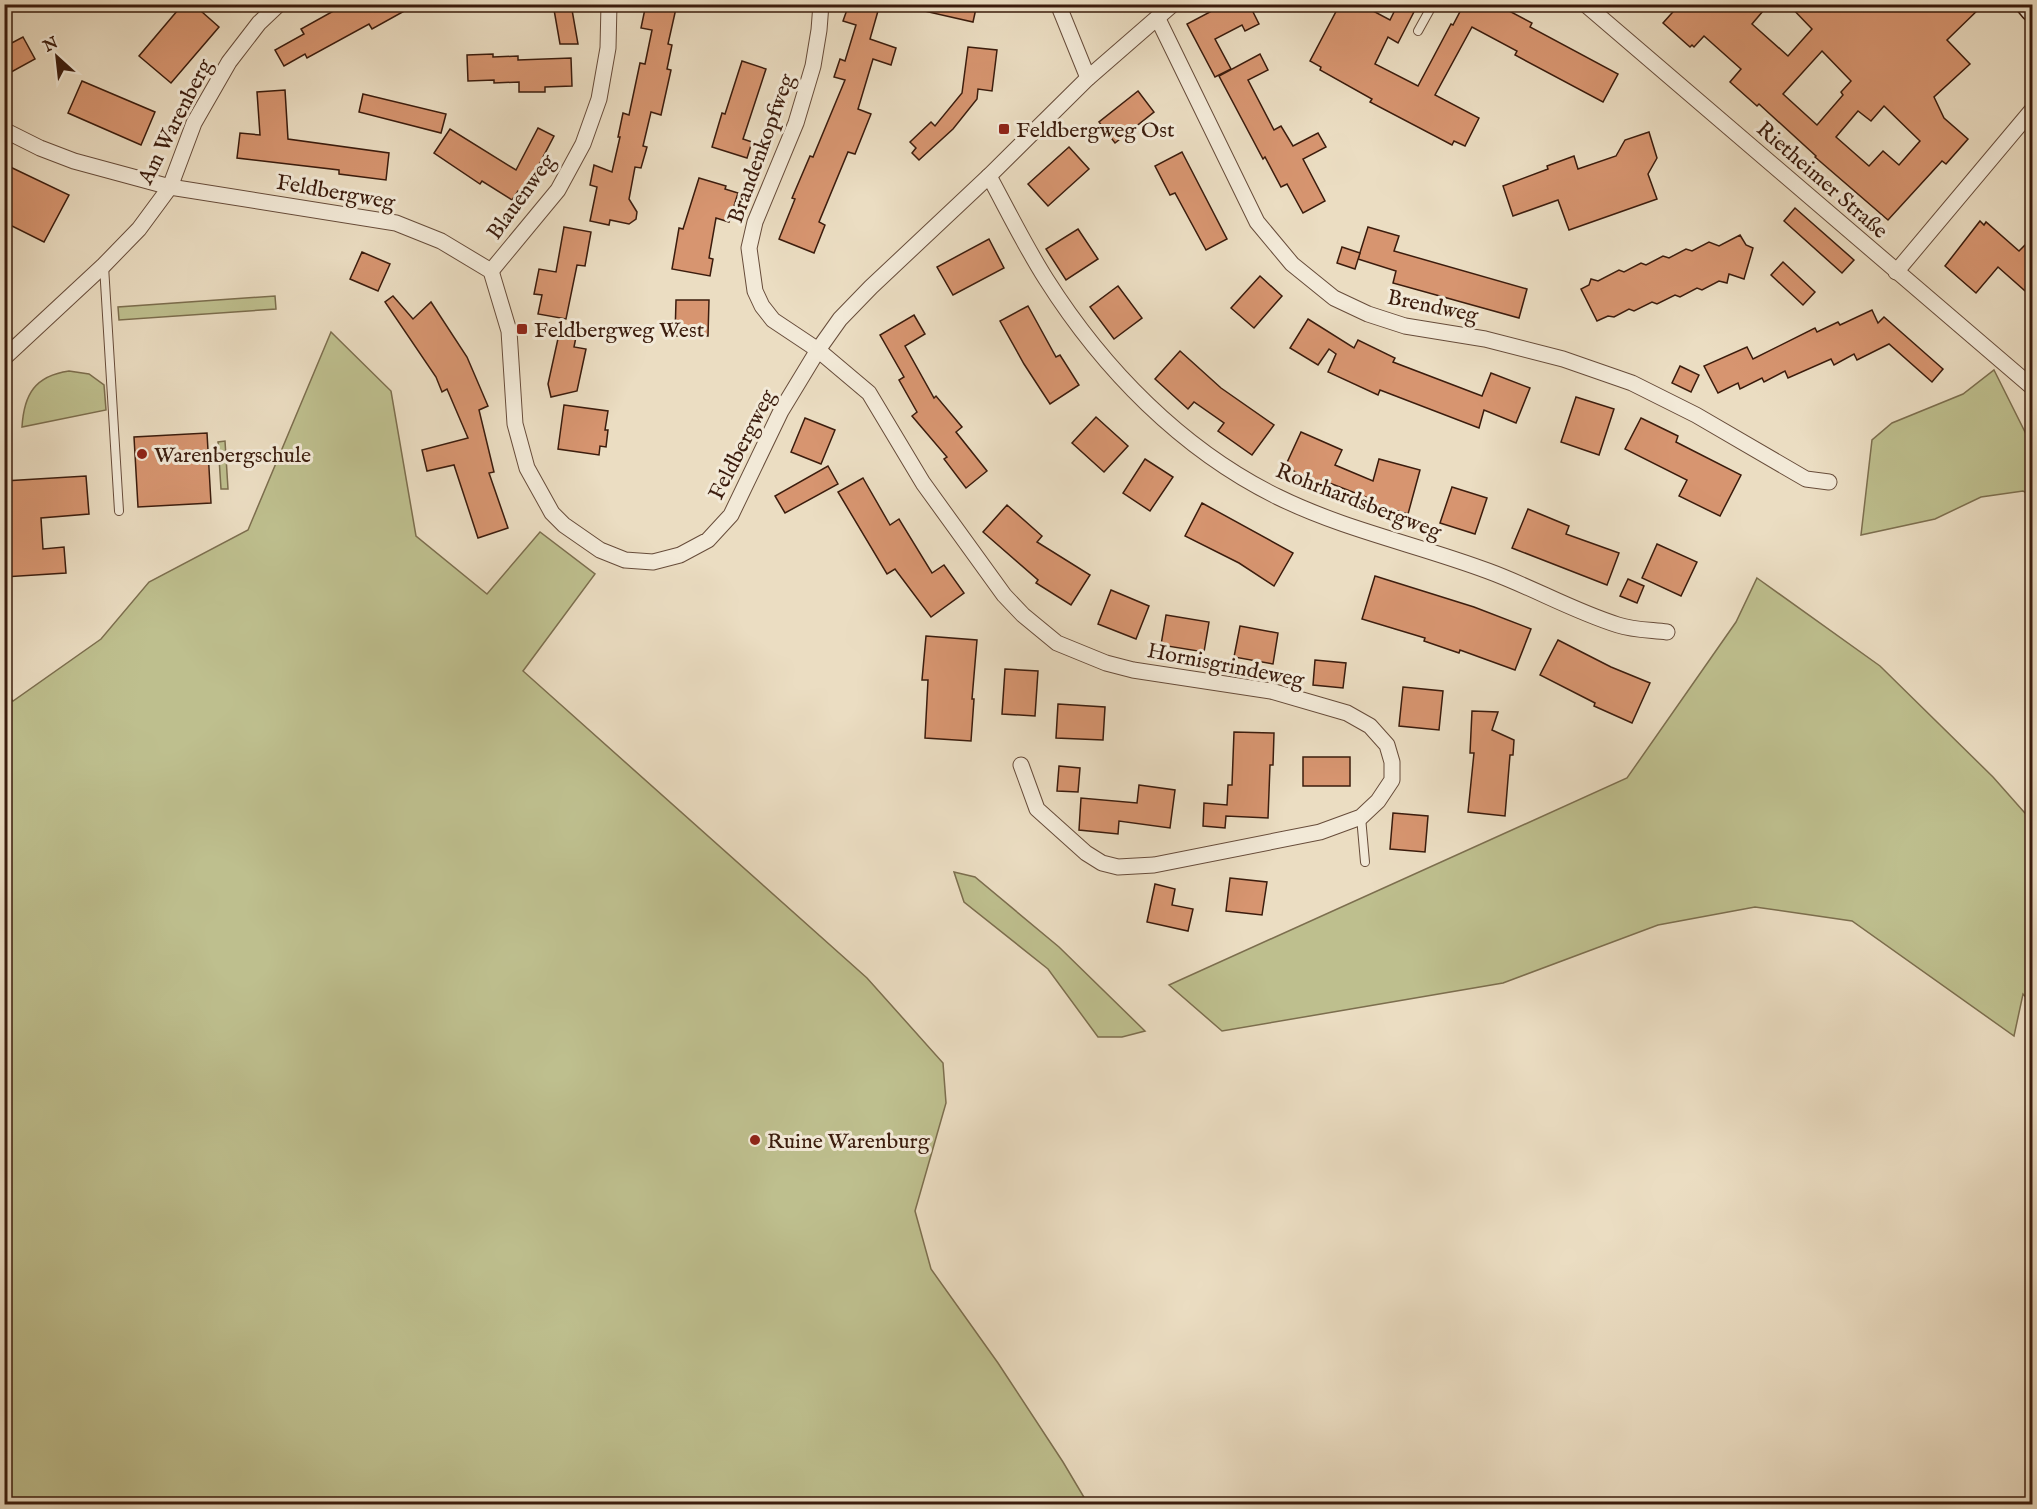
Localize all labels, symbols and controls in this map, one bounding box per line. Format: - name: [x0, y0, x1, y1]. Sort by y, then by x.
- north arrow: [27, 27, 87, 87]
- text: N: [39, 33, 62, 58]
- street label: Am Warenberg: [132, 53, 220, 190]
- street label: Brandenkopfweg: [722, 69, 802, 227]
- street label: Rietheimer Straße: [1750, 116, 1893, 245]
- place label: Feldbergweg Ost: [1016, 117, 1175, 145]
- marker: Feldbergweg Ost: [997, 122, 1011, 136]
- street label: Blauenweg: [481, 148, 563, 246]
- street label: Feldbergweg: [274, 169, 398, 217]
- street label: Brendweg: [1384, 284, 1482, 330]
- place label: Feldbergweg West: [534, 317, 705, 345]
- marker: Feldbergweg West: [515, 322, 529, 336]
- street label: Feldbergweg: [703, 384, 783, 505]
- place label: Warenbergschule: [154, 442, 311, 470]
- marker: Warenbergschule: [135, 447, 149, 461]
- street label: Rohrhardsbergweg: [1271, 457, 1446, 547]
- street label: Hornisgrindeweg: [1145, 637, 1308, 695]
- place label: Ruine Warenburg: [767, 1128, 931, 1156]
- marker: Ruine Warenburg: [748, 1133, 762, 1147]

